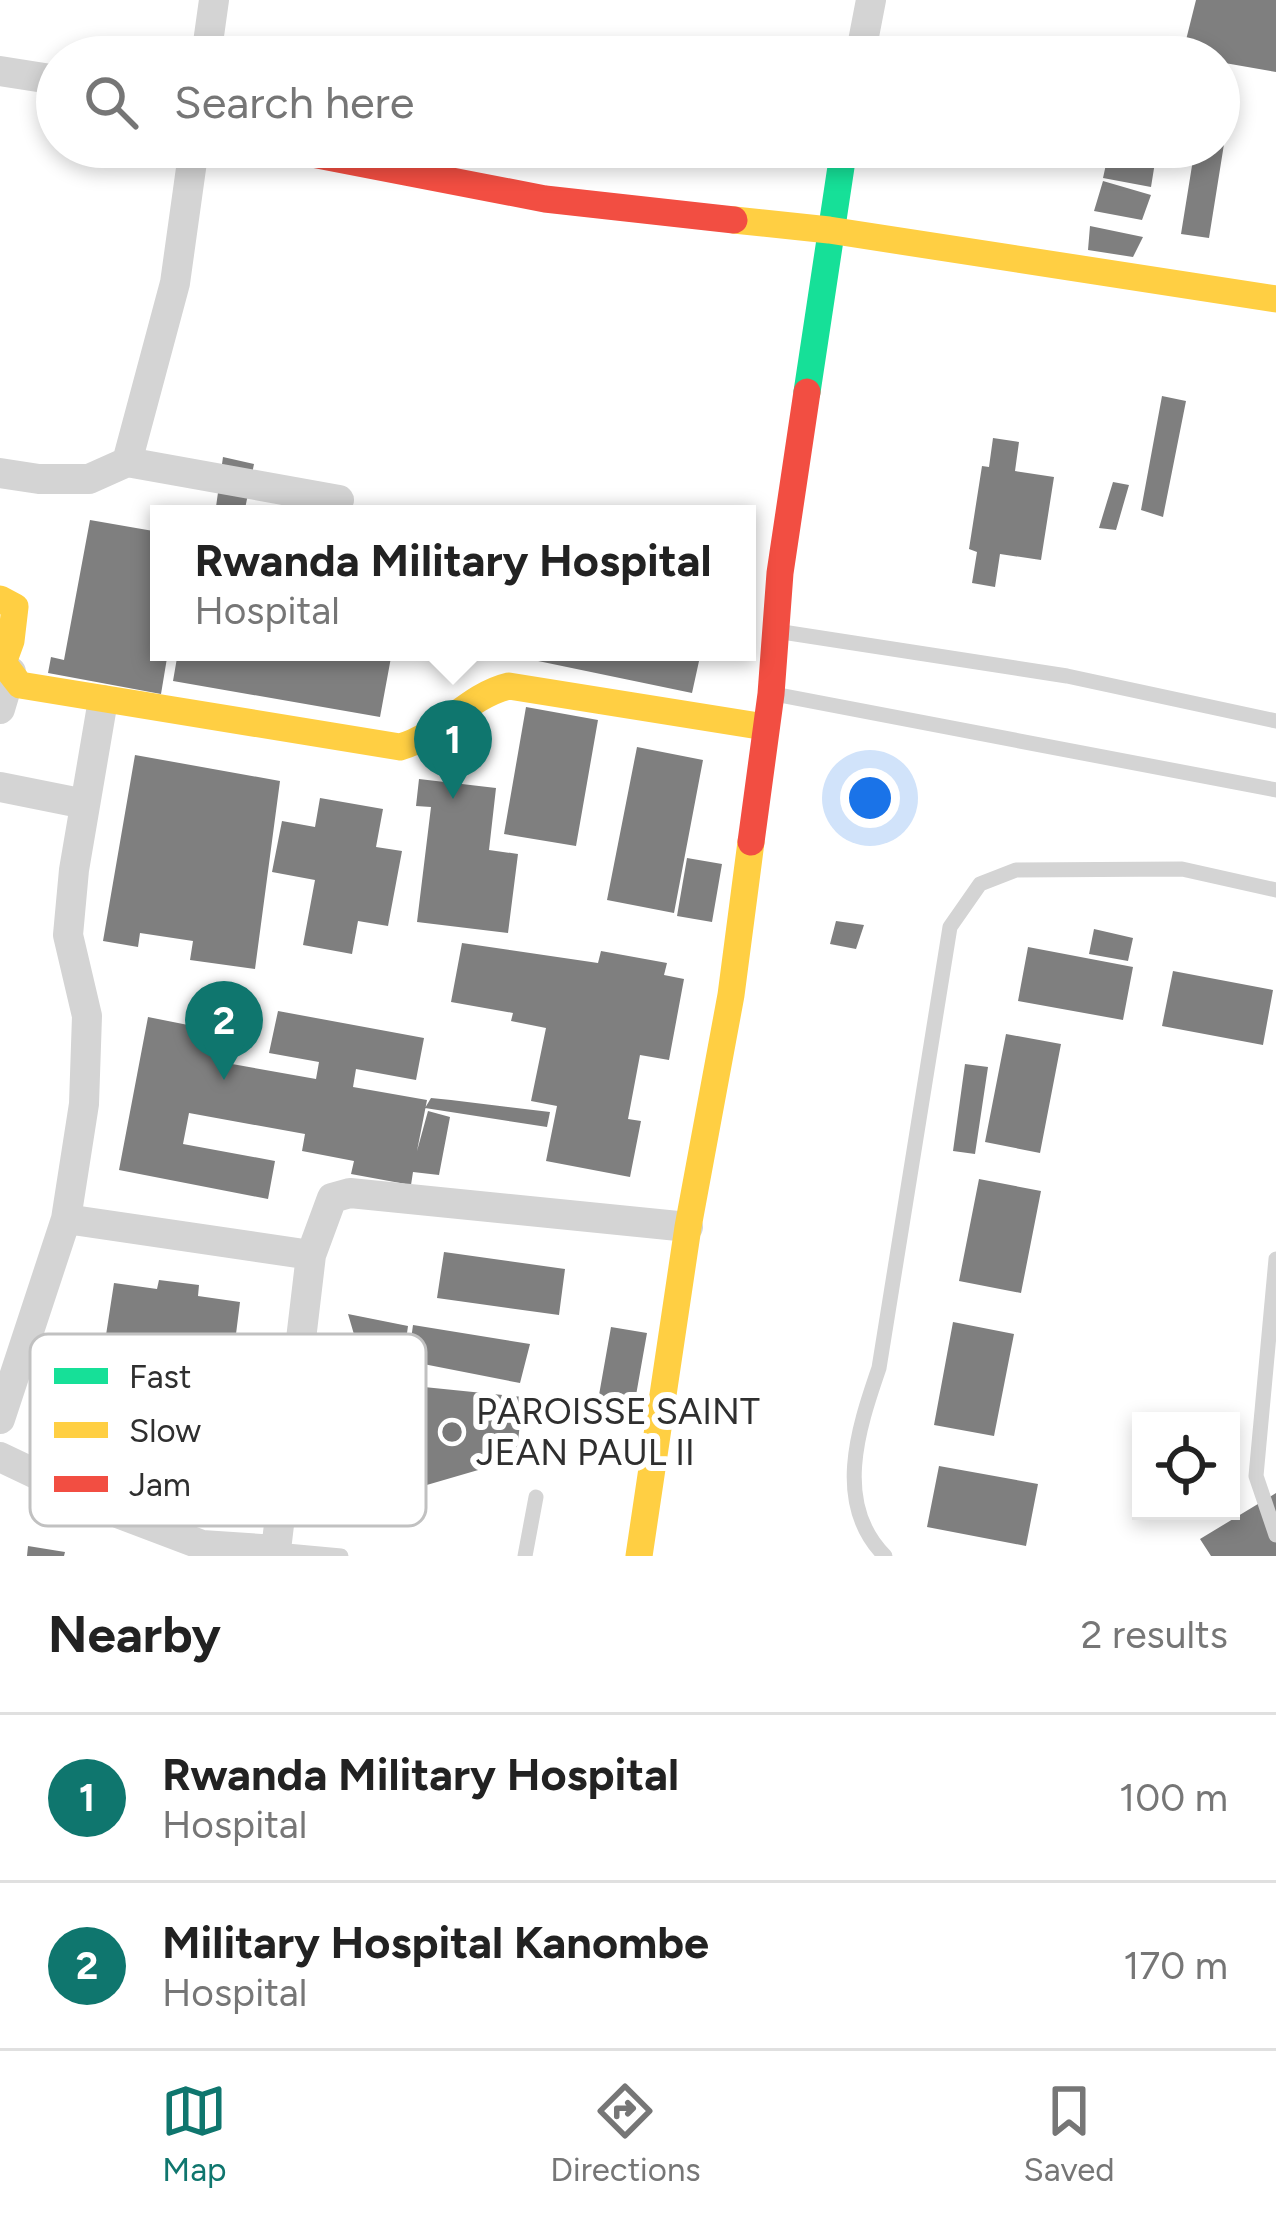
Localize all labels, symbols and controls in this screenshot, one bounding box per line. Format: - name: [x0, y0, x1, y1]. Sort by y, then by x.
- search box: [36, 36, 1240, 168]
- icon: search: [78, 69, 144, 135]
- text: Search here: [174, 75, 414, 129]
- popup: [150, 505, 756, 661]
- text: Rwanda Military Hospital: [194, 533, 712, 587]
- text: Hospital: [194, 587, 340, 634]
- pin: 1: [414, 700, 492, 799]
- your location: [840, 768, 900, 828]
- pin: 2: [185, 981, 263, 1080]
- legend: [30, 1334, 426, 1526]
- text: Fast: [129, 1357, 191, 1396]
- place label: PAROISSE SAINT JEAN PAUL II: [476, 1390, 760, 1474]
- text: Slow: [129, 1411, 201, 1450]
- map controls: [1132, 1412, 1240, 1520]
- button: locate: [1132, 1412, 1240, 1520]
- marker: PAROISSE SAINT JEAN PAUL II: [439, 1419, 465, 1445]
- text: Jam: [129, 1465, 191, 1504]
- text: Nearby: [48, 1604, 221, 1665]
- text: 2 results: [1081, 1611, 1228, 1658]
- text: Rwanda Military Hospital: [162, 1747, 679, 1801]
- text: 1: [79, 1774, 95, 1821]
- text: 100 m: [1119, 1774, 1228, 1821]
- text: Hospital: [162, 1801, 307, 1848]
- text: Military Hospital Kanombe: [162, 1915, 709, 1969]
- text: 2: [76, 1942, 98, 1989]
- text: 170 m: [1123, 1942, 1228, 1989]
- text: Hospital: [162, 1969, 307, 2016]
- tab: Map: [161, 2078, 227, 2189]
- tab: Directions: [550, 2078, 701, 2189]
- tab: Saved: [1024, 2078, 1115, 2189]

